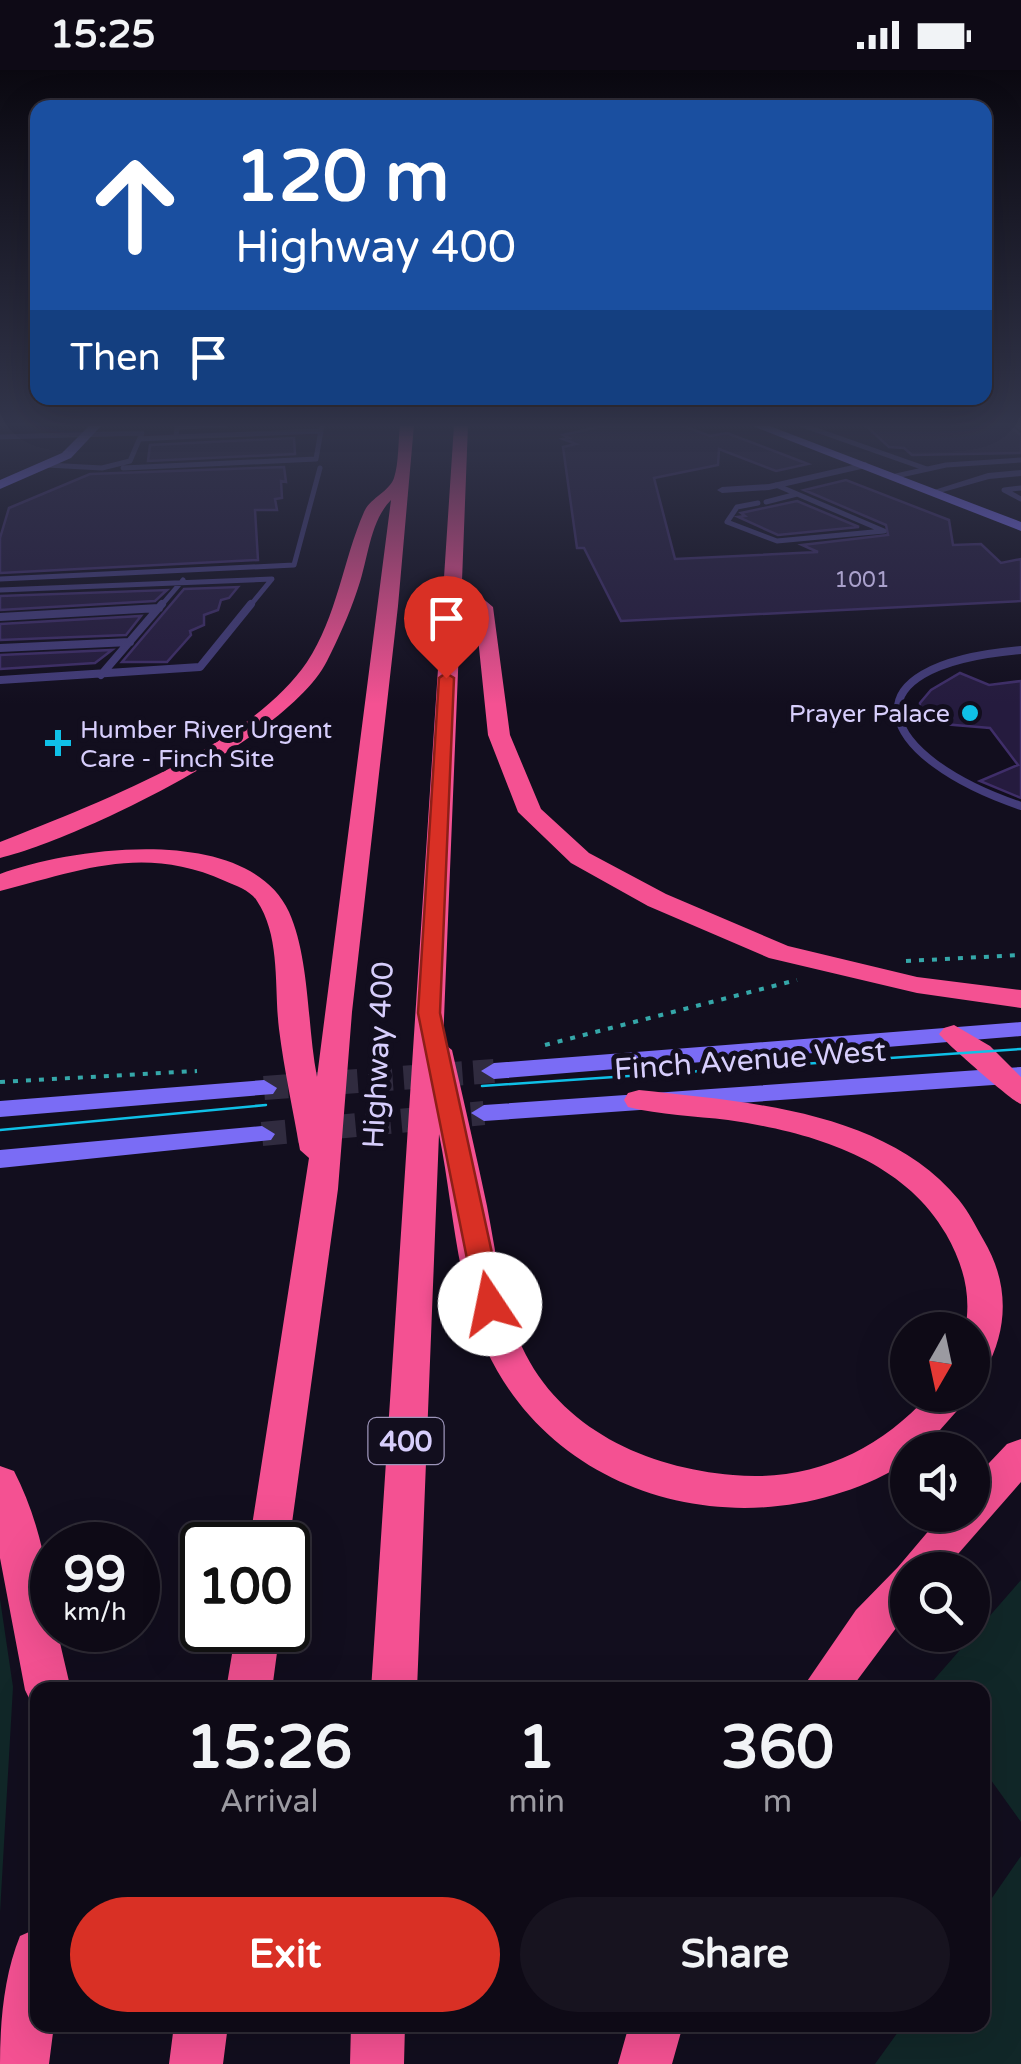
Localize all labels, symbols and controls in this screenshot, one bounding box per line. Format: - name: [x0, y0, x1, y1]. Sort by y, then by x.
- text: 15:25: [50, 12, 155, 58]
- text: 120 m: [235, 136, 449, 220]
- icon: ahead: [70, 140, 200, 270]
- text: Highway 400: [235, 221, 516, 275]
- icon: arrive: [181, 330, 236, 385]
- text: Then: [70, 335, 161, 381]
- house number: 1001: [834, 567, 890, 593]
- pin: [404, 576, 489, 679]
- icon: arrive: [419, 591, 474, 646]
- place label: Prayer Palace: [789, 699, 950, 729]
- marker: Prayer Palace: [959, 702, 981, 724]
- place label: Humber River Urgent Care - Finch Site: [80, 715, 333, 774]
- marker: Humber River Urgent Care - Finch Site: [45, 730, 71, 756]
- street label: Highway 400: [355, 961, 402, 1150]
- street label: Finch Avenue West: [613, 1033, 887, 1088]
- position arrow: [438, 1252, 542, 1356]
- north arrow: [890, 1312, 990, 1412]
- map controls: [890, 1312, 990, 1652]
- road number: 400: [368, 1418, 444, 1464]
- button: sound: [890, 1432, 990, 1532]
- speed limit sign: 100: [180, 1522, 310, 1652]
- text: 99: [64, 1545, 126, 1605]
- button: search: [890, 1552, 990, 1652]
- text: km/h: [64, 1597, 126, 1627]
- text: 15:26: [186, 1712, 352, 1784]
- text: 1: [518, 1712, 555, 1784]
- text: 360: [721, 1712, 834, 1784]
- text: Arrival: [220, 1783, 319, 1821]
- text: min: [508, 1783, 565, 1821]
- text: m: [763, 1783, 792, 1821]
- button: Exit: [70, 1897, 500, 2012]
- button: Share: [520, 1897, 950, 2012]

